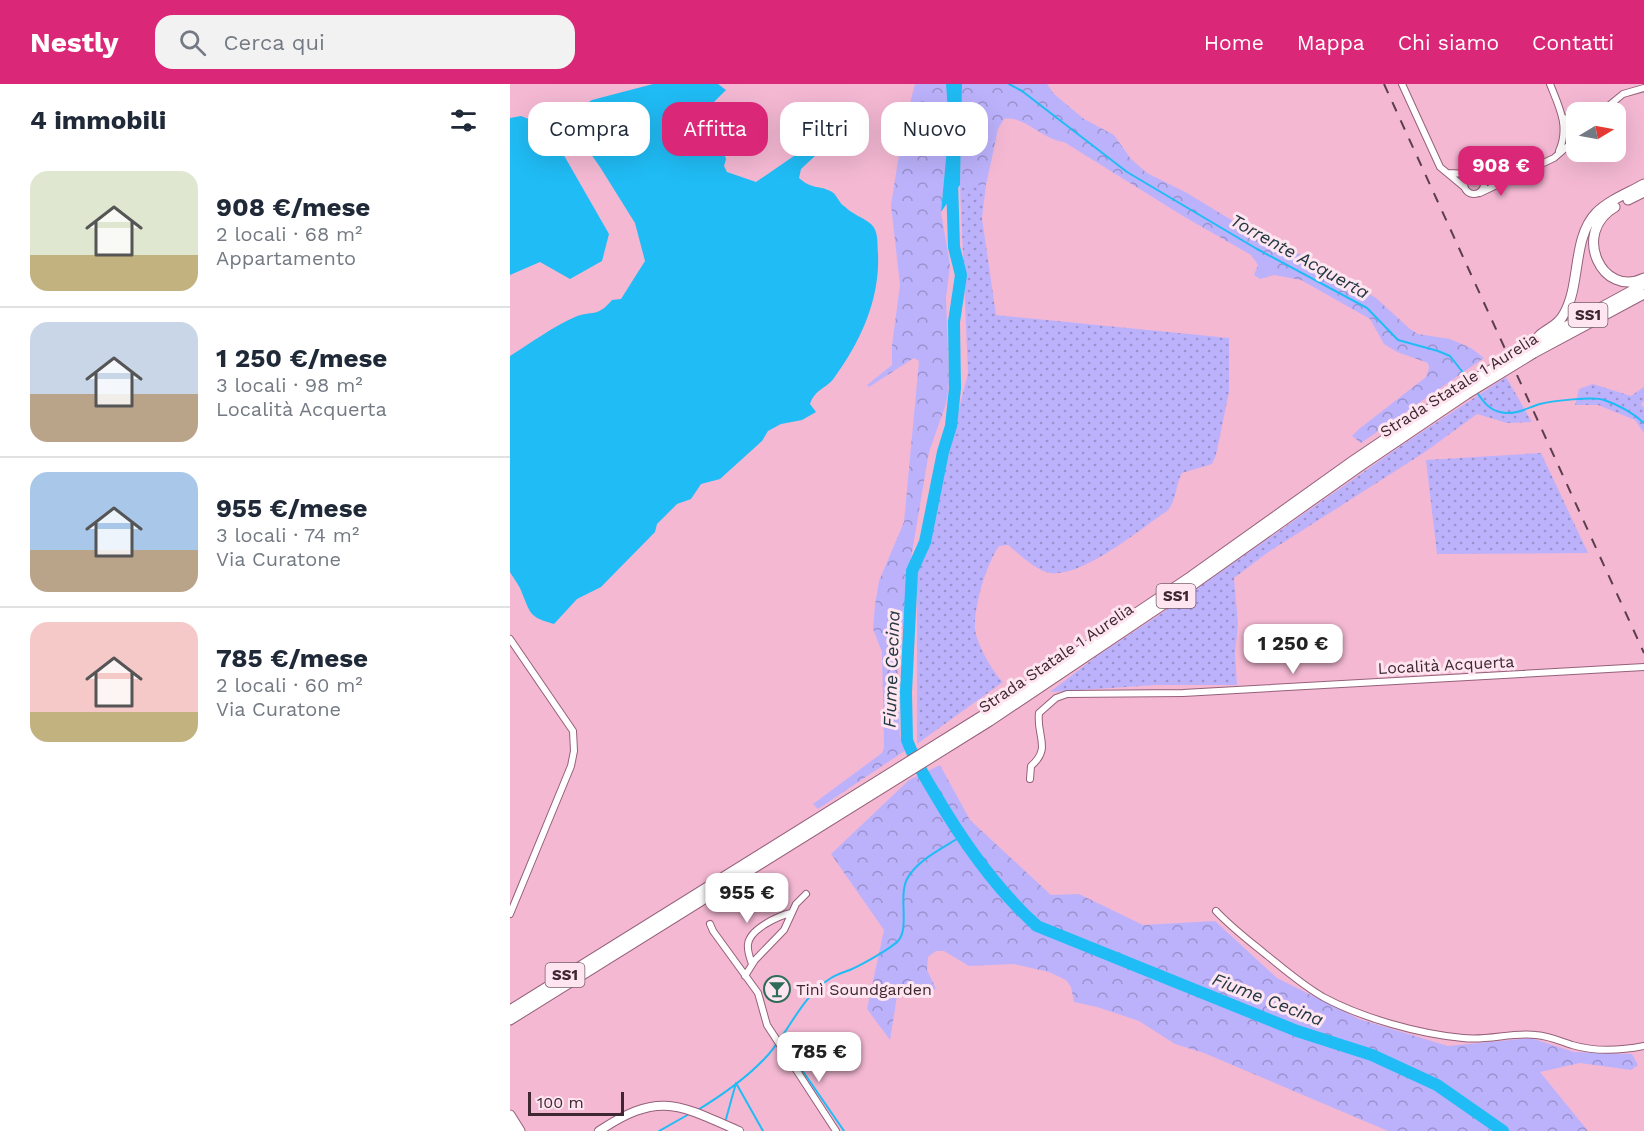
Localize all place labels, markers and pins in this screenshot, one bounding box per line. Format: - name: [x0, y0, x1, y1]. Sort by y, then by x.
- pin: 908 €: [1459, 146, 1543, 197]
- pin: 1 250 €: [1238, 624, 1348, 675]
- pin: 955 €: [705, 873, 789, 924]
- bar icon: Tinì Soundgarden: [762, 974, 792, 1004]
- place label: Tinì Soundgarden: [796, 980, 932, 999]
- pin: 785 €: [777, 1032, 861, 1083]

